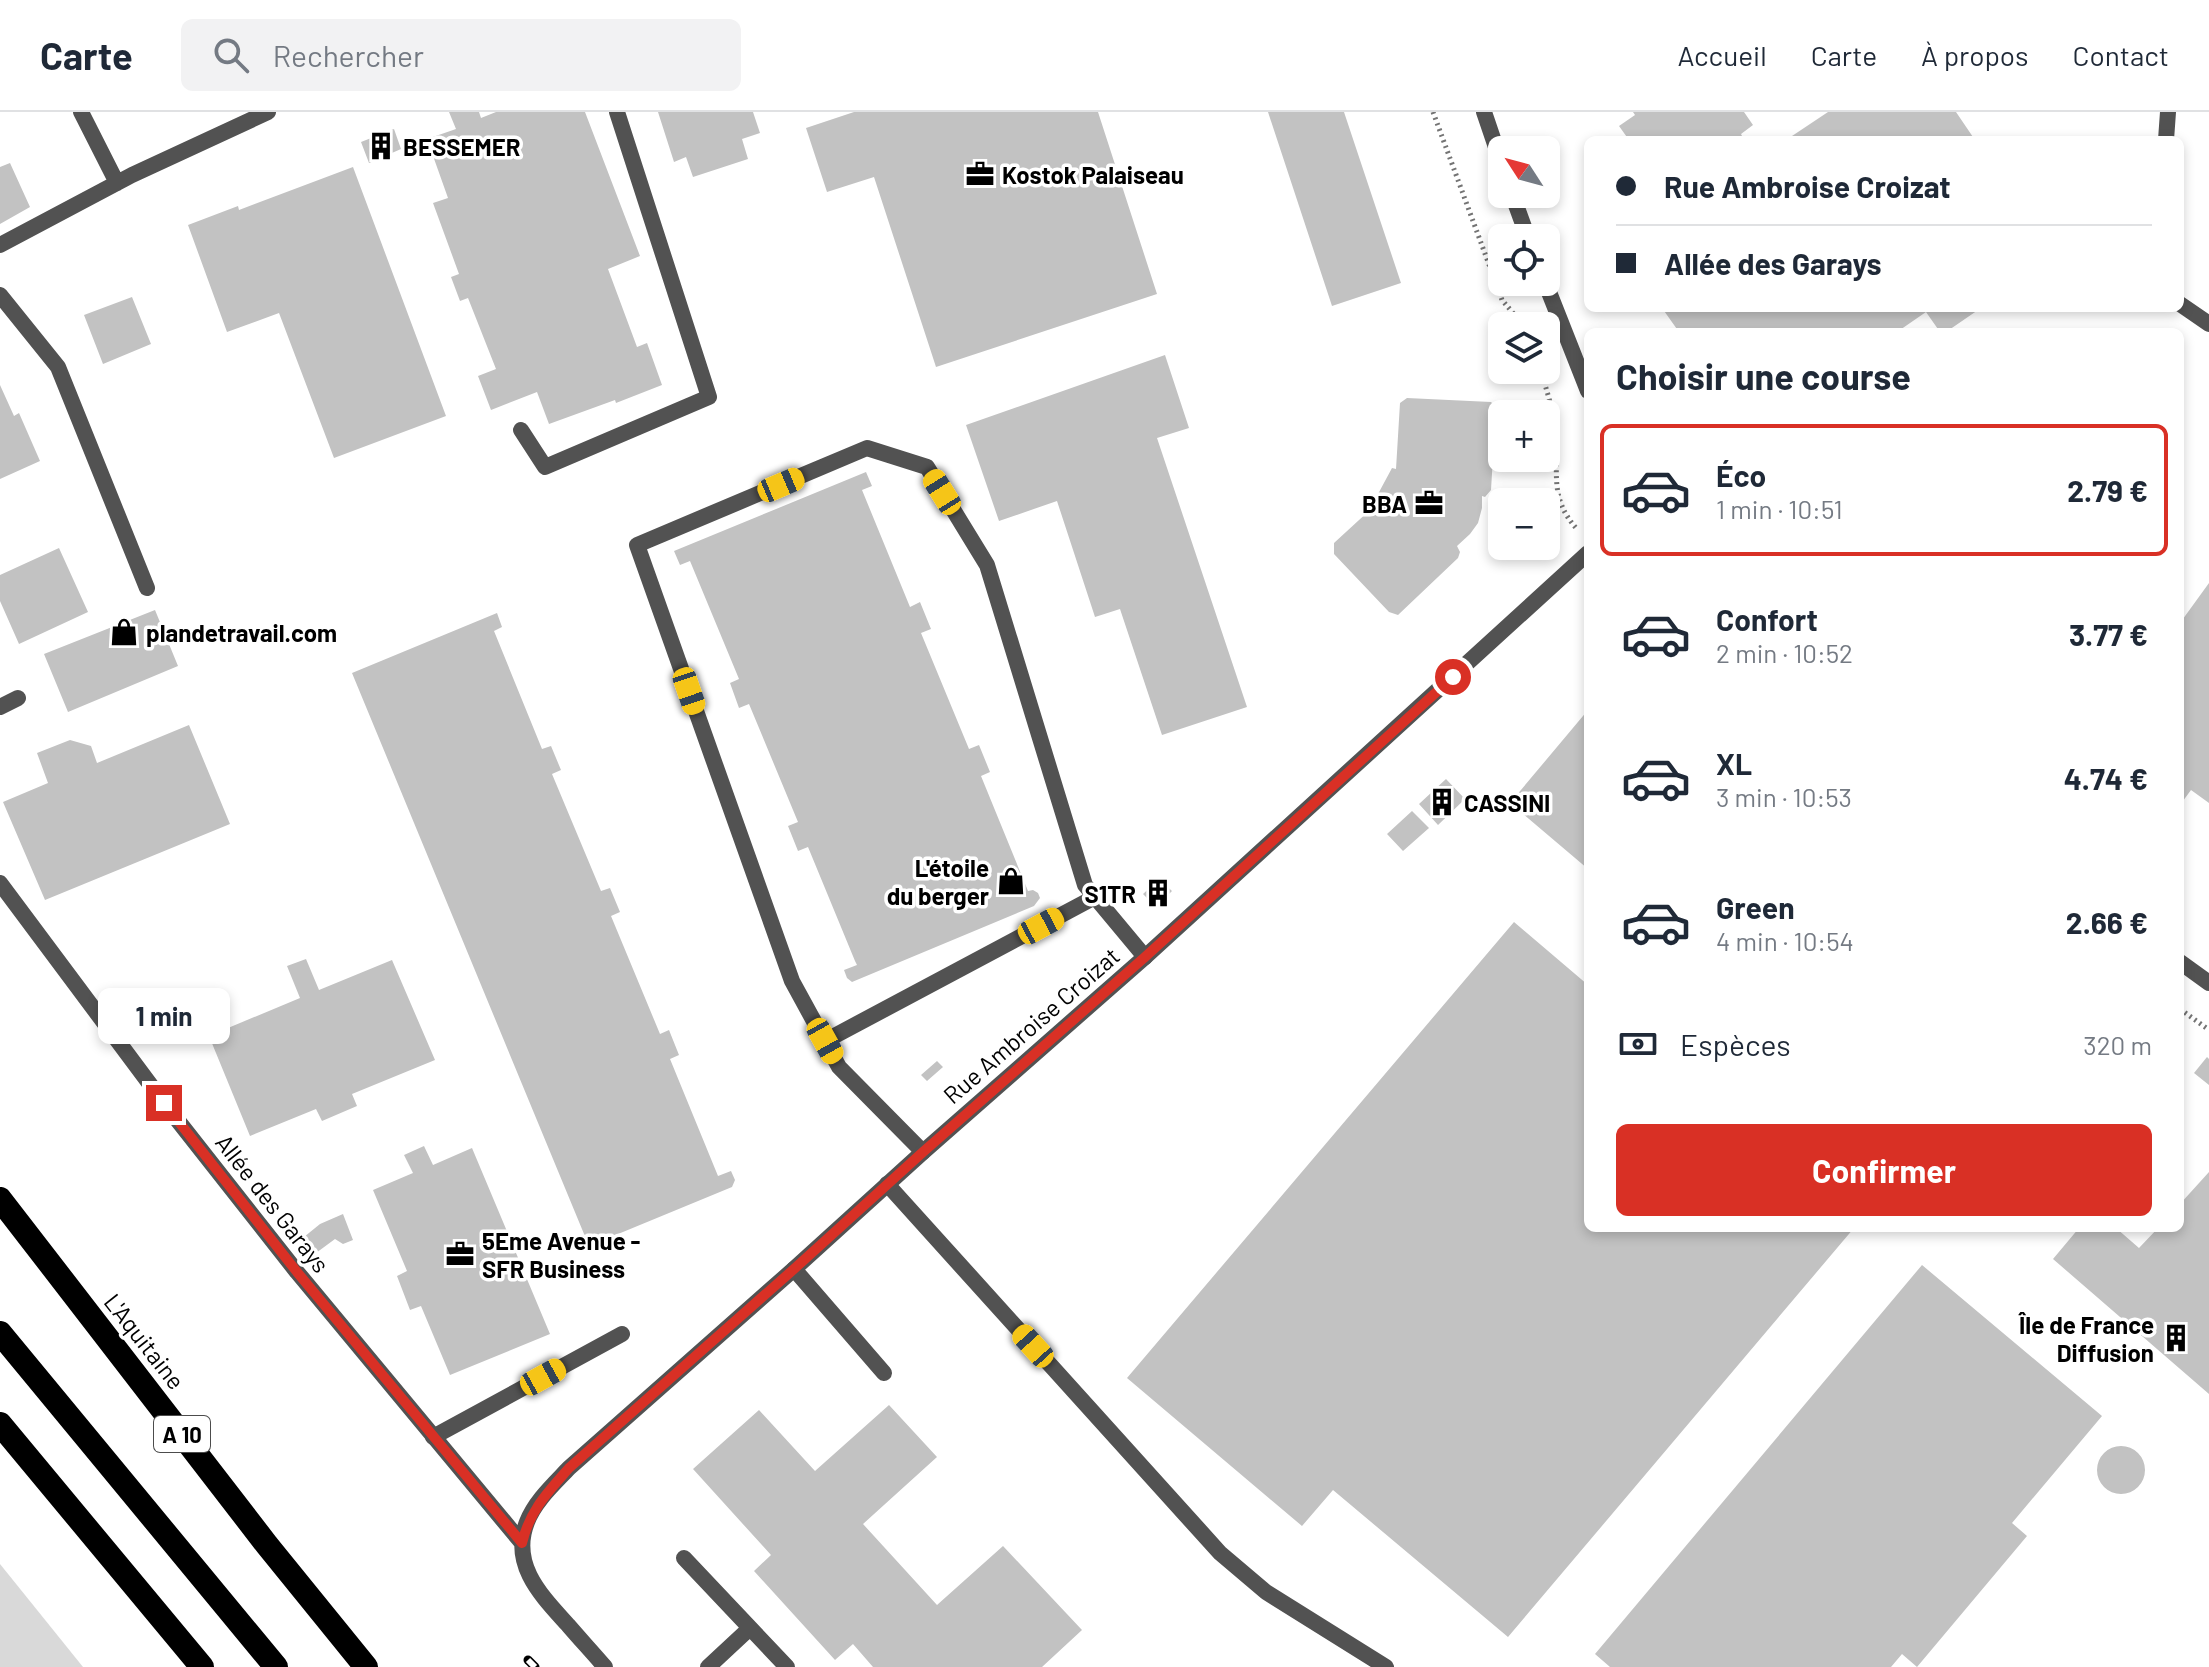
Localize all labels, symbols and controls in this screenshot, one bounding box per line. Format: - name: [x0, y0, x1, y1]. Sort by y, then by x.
- search box: [181, 19, 741, 91]
- text: Carte: [40, 32, 133, 78]
- icon: search: [209, 33, 253, 77]
- text: Rechercher: [273, 37, 424, 73]
- text: Accueil: [1677, 38, 1767, 72]
- text: Carte: [1811, 38, 1877, 72]
- text: À propos: [1921, 38, 2028, 72]
- text: Contact: [2072, 38, 2169, 72]
- building icon: BESSEMER: [366, 131, 396, 161]
- place label: BESSEMER: [403, 132, 520, 161]
- north arrow: [1488, 136, 1560, 208]
- map controls: [1488, 136, 1560, 560]
- office icon: Kostok Palaiseau: [965, 159, 995, 189]
- place label: Kostok Palaiseau: [1002, 160, 1184, 189]
- text: Rue Ambroise Croizat: [1664, 168, 1951, 204]
- button: locate: [1488, 224, 1560, 296]
- text: Allée des Garays: [1664, 245, 1882, 281]
- button: layers: [1488, 312, 1560, 384]
- text: Choisir une course: [1616, 354, 1911, 397]
- button: +: [1488, 400, 1560, 472]
- icon: car: [1620, 454, 1692, 526]
- text: Éco: [1716, 457, 1766, 493]
- car: [754, 465, 808, 505]
- car: [919, 465, 965, 519]
- text: 2.79 €: [2067, 472, 2148, 508]
- office icon: BBA: [1414, 488, 1444, 518]
- button: −: [1488, 488, 1560, 560]
- place label: BBA: [1362, 489, 1407, 518]
- text: 1 min · 10:51: [1716, 493, 1843, 524]
- icon: car: [1620, 598, 1692, 670]
- text: Confort: [1716, 601, 1818, 637]
- text: 3.77 €: [2069, 616, 2148, 652]
- shop icon: plandetravail.com: [109, 617, 139, 647]
- place label: plandetravail.com: [146, 618, 337, 647]
- text: 2 min · 10:52: [1716, 637, 1853, 668]
- route start: [1435, 659, 1471, 695]
- car: [670, 664, 708, 718]
- icon: car: [1620, 742, 1692, 814]
- text: XL: [1716, 745, 1752, 781]
- text: 4.74 €: [2064, 760, 2148, 796]
- text: 3 min · 10:53: [1716, 781, 1852, 812]
- building icon: CASSINI: [1427, 787, 1457, 817]
- place label: CASSINI: [1464, 788, 1550, 817]
- place label: L'étoile du berger: [887, 853, 989, 910]
- shop icon: L'étoile du berger: [996, 866, 1026, 896]
- building icon: S1TR: [1143, 878, 1173, 908]
- place label: S1TR: [1084, 879, 1136, 908]
- icon: car: [1620, 886, 1692, 958]
- text: Green: [1716, 889, 1795, 925]
- car: [1014, 904, 1068, 948]
- text: 2.66 €: [2066, 904, 2148, 940]
- text: 4 min · 10:54: [1716, 925, 1854, 956]
- street label: Rue Ambroise Croizat: [937, 941, 1125, 1109]
- callout: 1 min: [98, 987, 230, 1043]
- text: 1 min: [136, 1000, 192, 1031]
- car: [803, 1014, 847, 1068]
- icon: cash: [1616, 1022, 1660, 1066]
- text: Espèces: [1680, 1026, 1791, 1062]
- text: 320 m: [2083, 1029, 2152, 1060]
- route end: [146, 1085, 182, 1121]
- button: Confirmer: [1616, 1124, 2152, 1216]
- street label: Allée des Garays: [210, 1128, 336, 1278]
- place label: 5Eme Avenue - SFR Business: [482, 1226, 641, 1283]
- office icon: 5Eme Avenue - SFR Business: [445, 1239, 475, 1269]
- street label: L'Aquitaine: [99, 1287, 191, 1395]
- place label: Île de France Diffusion: [2018, 1310, 2154, 1367]
- car: [1008, 1320, 1058, 1372]
- building icon: Île de France Diffusion: [2161, 1323, 2191, 1353]
- car: [516, 1355, 570, 1399]
- road number: A 10: [154, 1416, 210, 1452]

